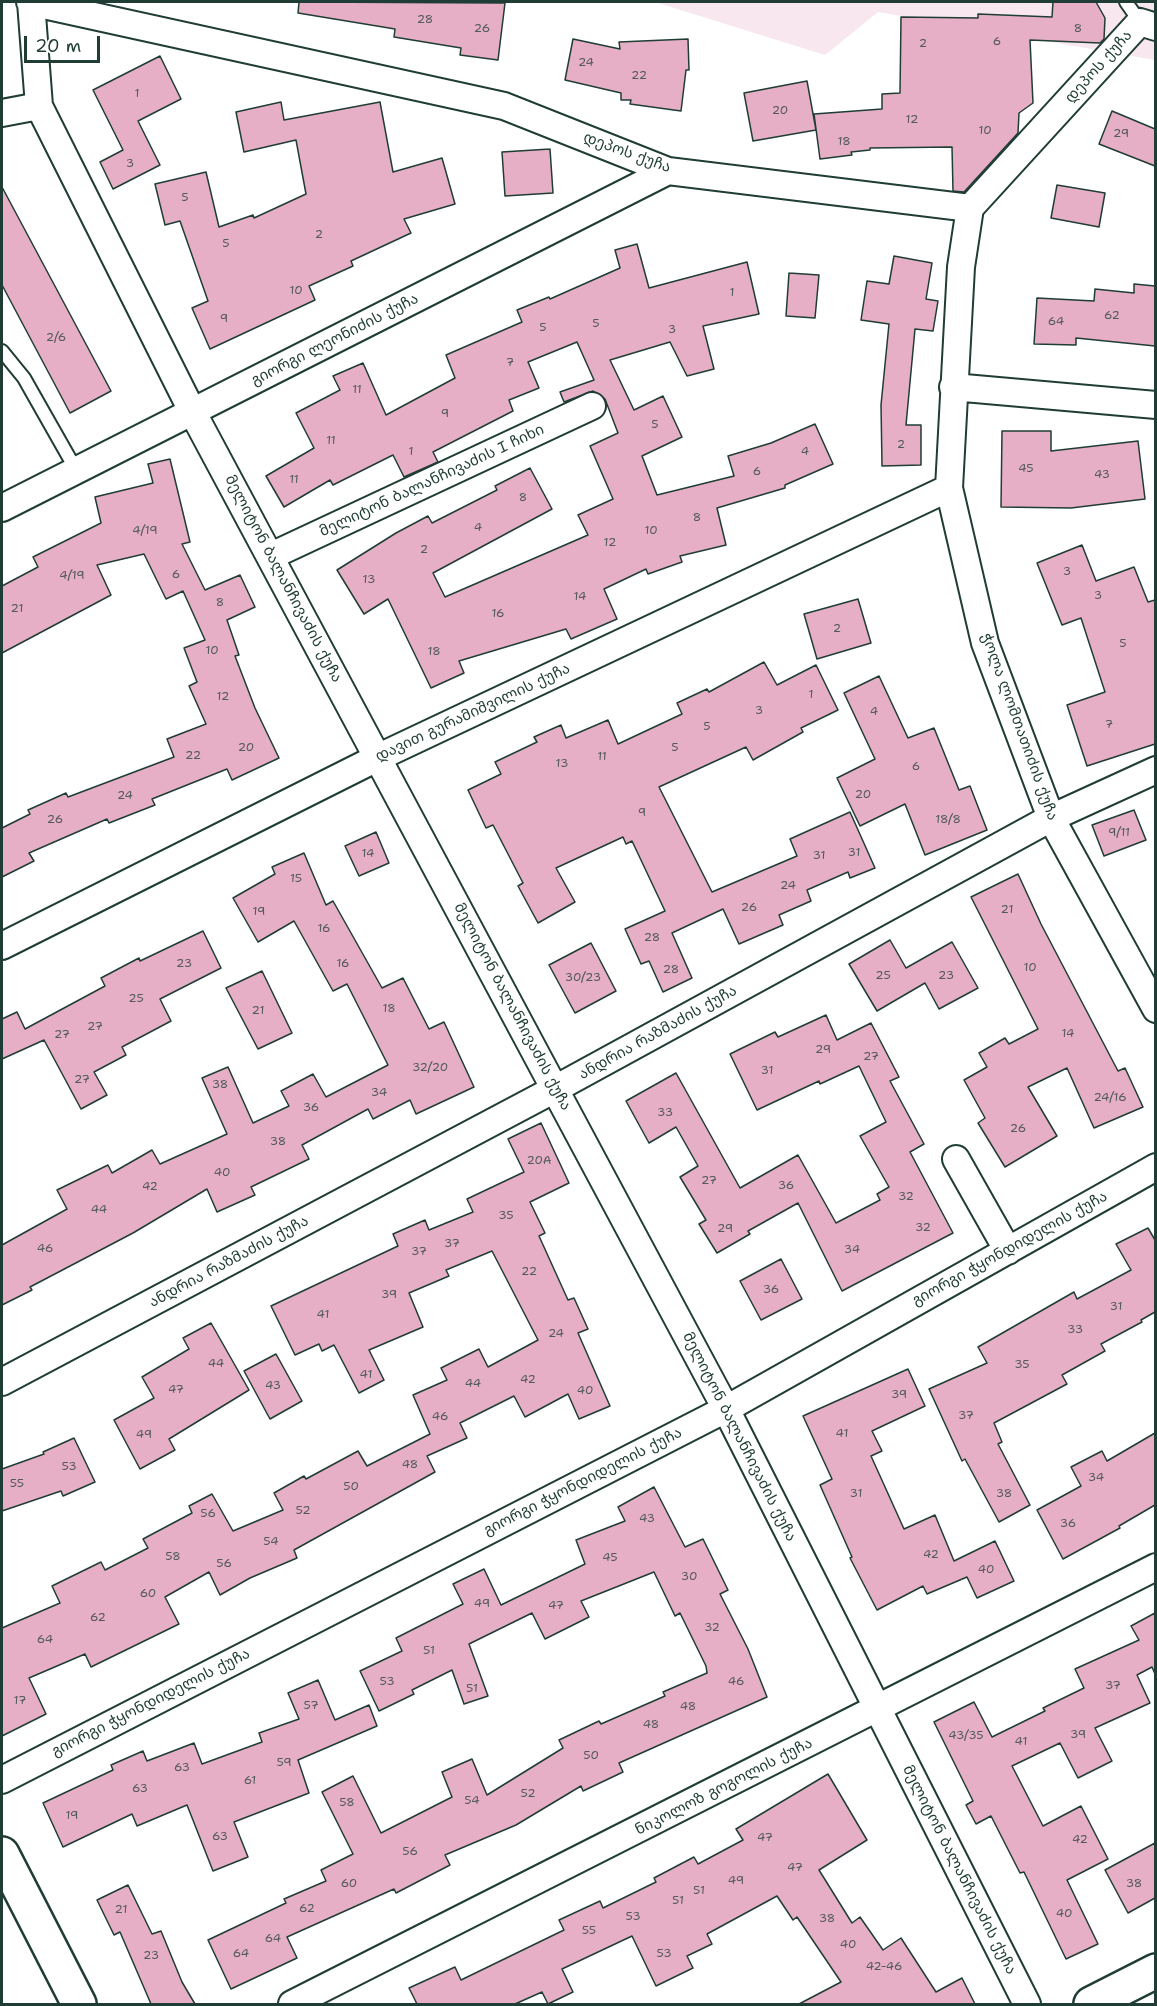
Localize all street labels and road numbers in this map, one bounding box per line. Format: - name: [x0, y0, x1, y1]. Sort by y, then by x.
- street label: დეპოს ქუჩა: [1062, 27, 1136, 107]
- street label: დეპოს ქუჩა: [581, 129, 673, 177]
- street label: გიორგი ლეონიძის ქუჩა: [248, 290, 422, 390]
- street label: მელიტონ ბალანჩივაძის I ჩიხი: [317, 421, 547, 541]
- street label: მელიტონ ბალანჩივაძის ქუჩა: [221, 472, 345, 686]
- street label: ჭოლა ლომთათიძის ქუჩა: [977, 631, 1061, 823]
- street label: დავით გურამიშვილის ქუჩა: [373, 660, 573, 766]
- street label: მელიტონ ბალანჩივაძის ქუჩა: [450, 900, 574, 1114]
- street label: ანდრია რაზმაძის ქუჩა: [576, 982, 740, 1084]
- street label: გიორგი ჭყონდიდელის ქუჩა: [909, 1188, 1111, 1310]
- street label: ანდრია რაზმაძის ქუჩა: [146, 1212, 312, 1312]
- street label: მელიტონ ბალანჩივაძის ქუჩა: [678, 1329, 800, 1545]
- street label: გიორგი ჭყონდიდელის ქუჩა: [481, 1424, 685, 1540]
- street label: გიორგი ჭყონდიდელის ქუჩა: [49, 1645, 253, 1761]
- street label: ნიკოლოზ გოგოლის ქუჩა: [632, 1734, 816, 1840]
- street label: მელიტონ ბალანჩივაძის ქუჩა: [898, 1762, 1020, 1978]

